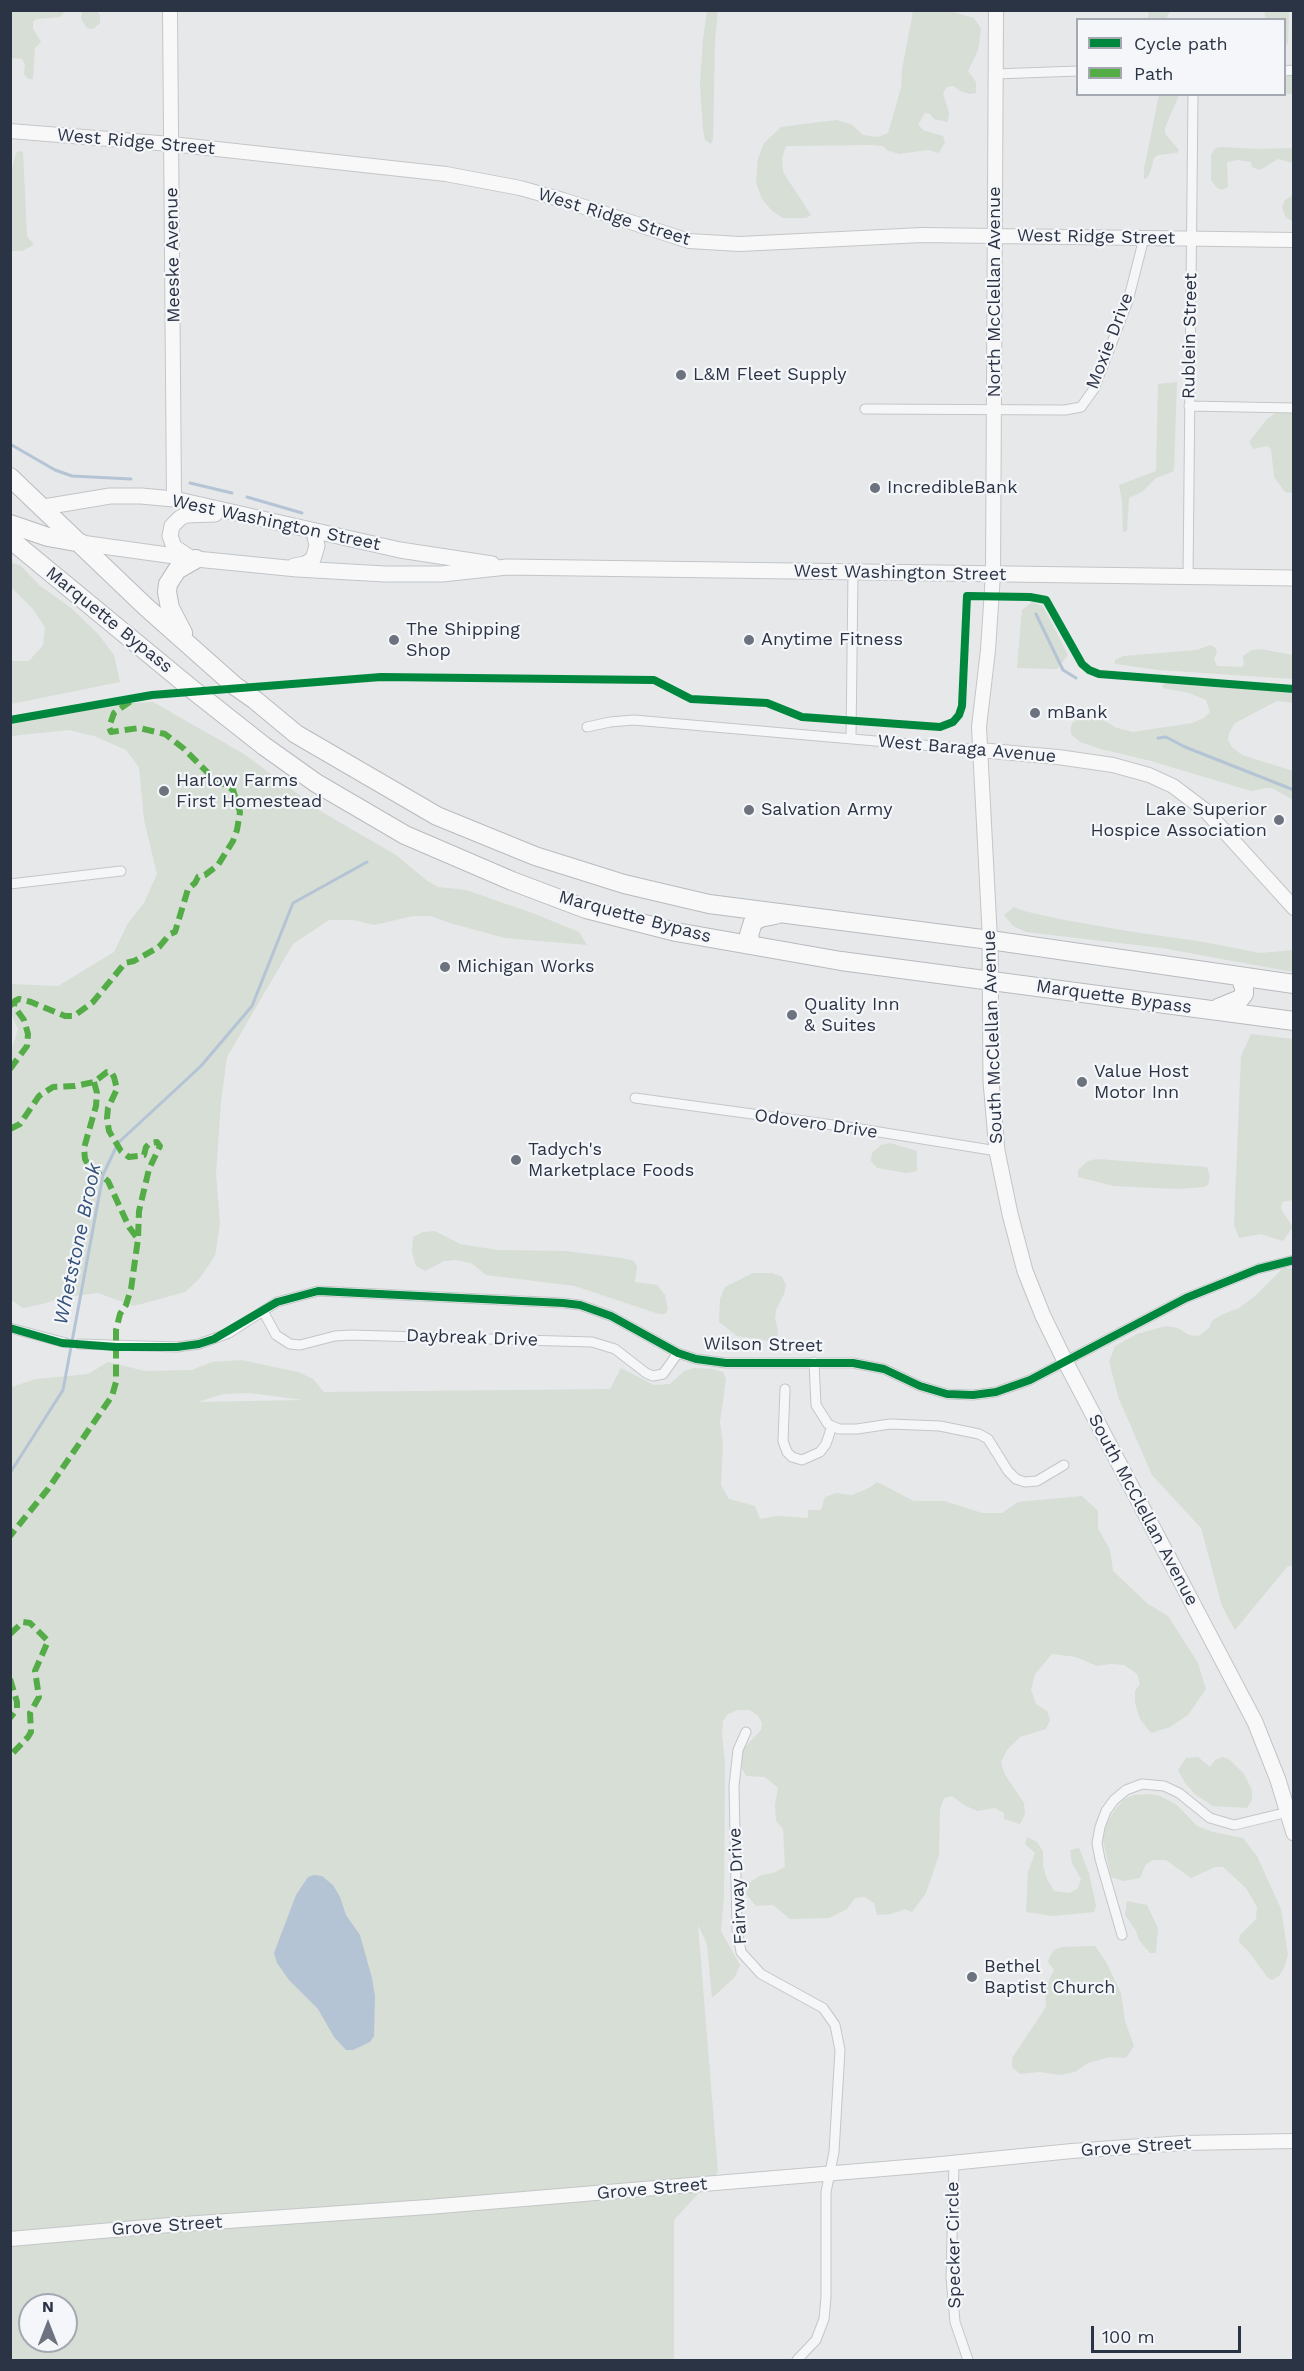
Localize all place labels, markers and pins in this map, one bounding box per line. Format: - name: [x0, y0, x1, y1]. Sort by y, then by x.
- place label: L&M Fleet Supply: [693, 364, 847, 386]
- marker: L&M Fleet Supply: [674, 368, 688, 382]
- place label: IncredibleBank: [887, 477, 1017, 499]
- marker: IncredibleBank: [868, 481, 882, 495]
- place label: The Shipping Shop: [406, 619, 520, 662]
- place label: Anytime Fitness: [761, 629, 903, 651]
- marker: The Shipping Shop: [387, 633, 401, 647]
- marker: Anytime Fitness: [742, 633, 756, 647]
- place label: mBank: [1047, 702, 1107, 724]
- marker: mBank: [1028, 706, 1042, 720]
- place label: Harlow Farms First Homestead: [176, 770, 322, 812]
- marker: Harlow Farms First Homestead: [157, 784, 171, 798]
- place label: Salvation Army: [761, 799, 892, 821]
- place label: Lake Superior Hospice Association: [1090, 799, 1267, 842]
- marker: Salvation Army: [742, 803, 756, 817]
- marker: Lake Superior Hospice Association: [1272, 813, 1286, 827]
- place label: Michigan Works: [457, 956, 595, 978]
- marker: Michigan Works: [438, 960, 452, 974]
- place label: Quality Inn & Suites: [804, 994, 900, 1036]
- marker: Quality Inn & Suites: [785, 1008, 799, 1022]
- place label: Value Host Motor Inn: [1094, 1061, 1189, 1104]
- marker: Value Host Motor Inn: [1075, 1075, 1089, 1089]
- place label: Tadych's Marketplace Foods: [528, 1139, 694, 1182]
- marker: Tadych's Marketplace Foods: [509, 1153, 523, 1167]
- place label: Bethel Baptist Church: [984, 1956, 1115, 1998]
- marker: Bethel Baptist Church: [965, 1970, 979, 1984]

